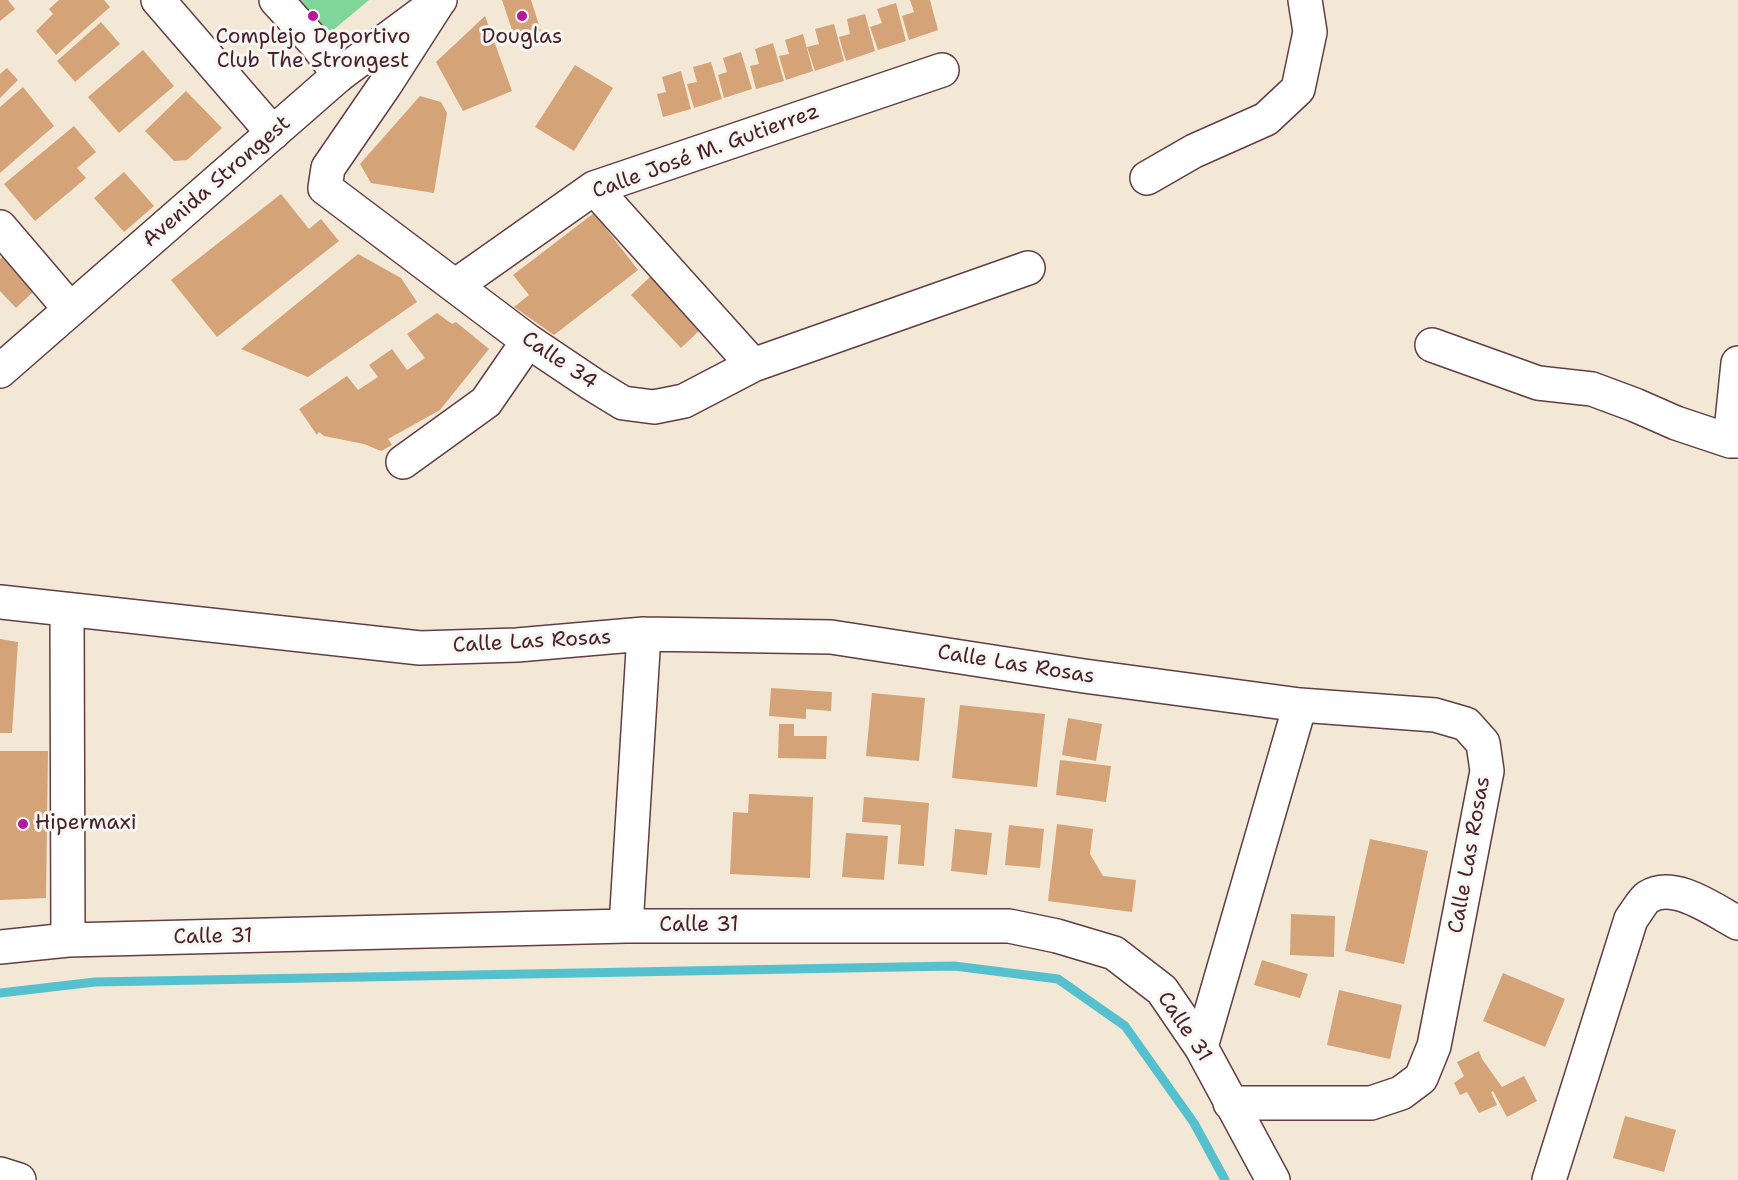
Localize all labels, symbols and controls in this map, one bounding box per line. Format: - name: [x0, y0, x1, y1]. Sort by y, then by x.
- marker: Complejo Deportivo Club The Strongest: [306, 9, 320, 23]
- marker: Douglas: [515, 9, 529, 23]
- place label: Complejo Deportivo Club The Strongest: [215, 25, 411, 75]
- place label: Douglas: [482, 25, 562, 51]
- street label: Calle José M. Gutierrez: [589, 99, 823, 205]
- street label: Avenida Strongest: [138, 111, 296, 253]
- street label: Calle 34: [516, 327, 602, 395]
- street label: Calle Las Rosas: [452, 625, 612, 659]
- street label: Calle Las Rosas: [936, 640, 1096, 690]
- street label: Calle Las Rosas: [1444, 775, 1496, 935]
- place label: Hipermaxi: [35, 811, 137, 837]
- marker: Hipermaxi: [16, 817, 30, 831]
- street label: Calle 31: [659, 913, 739, 939]
- street label: Calle 31: [173, 924, 253, 950]
- street label: Calle 31: [1151, 987, 1217, 1067]

